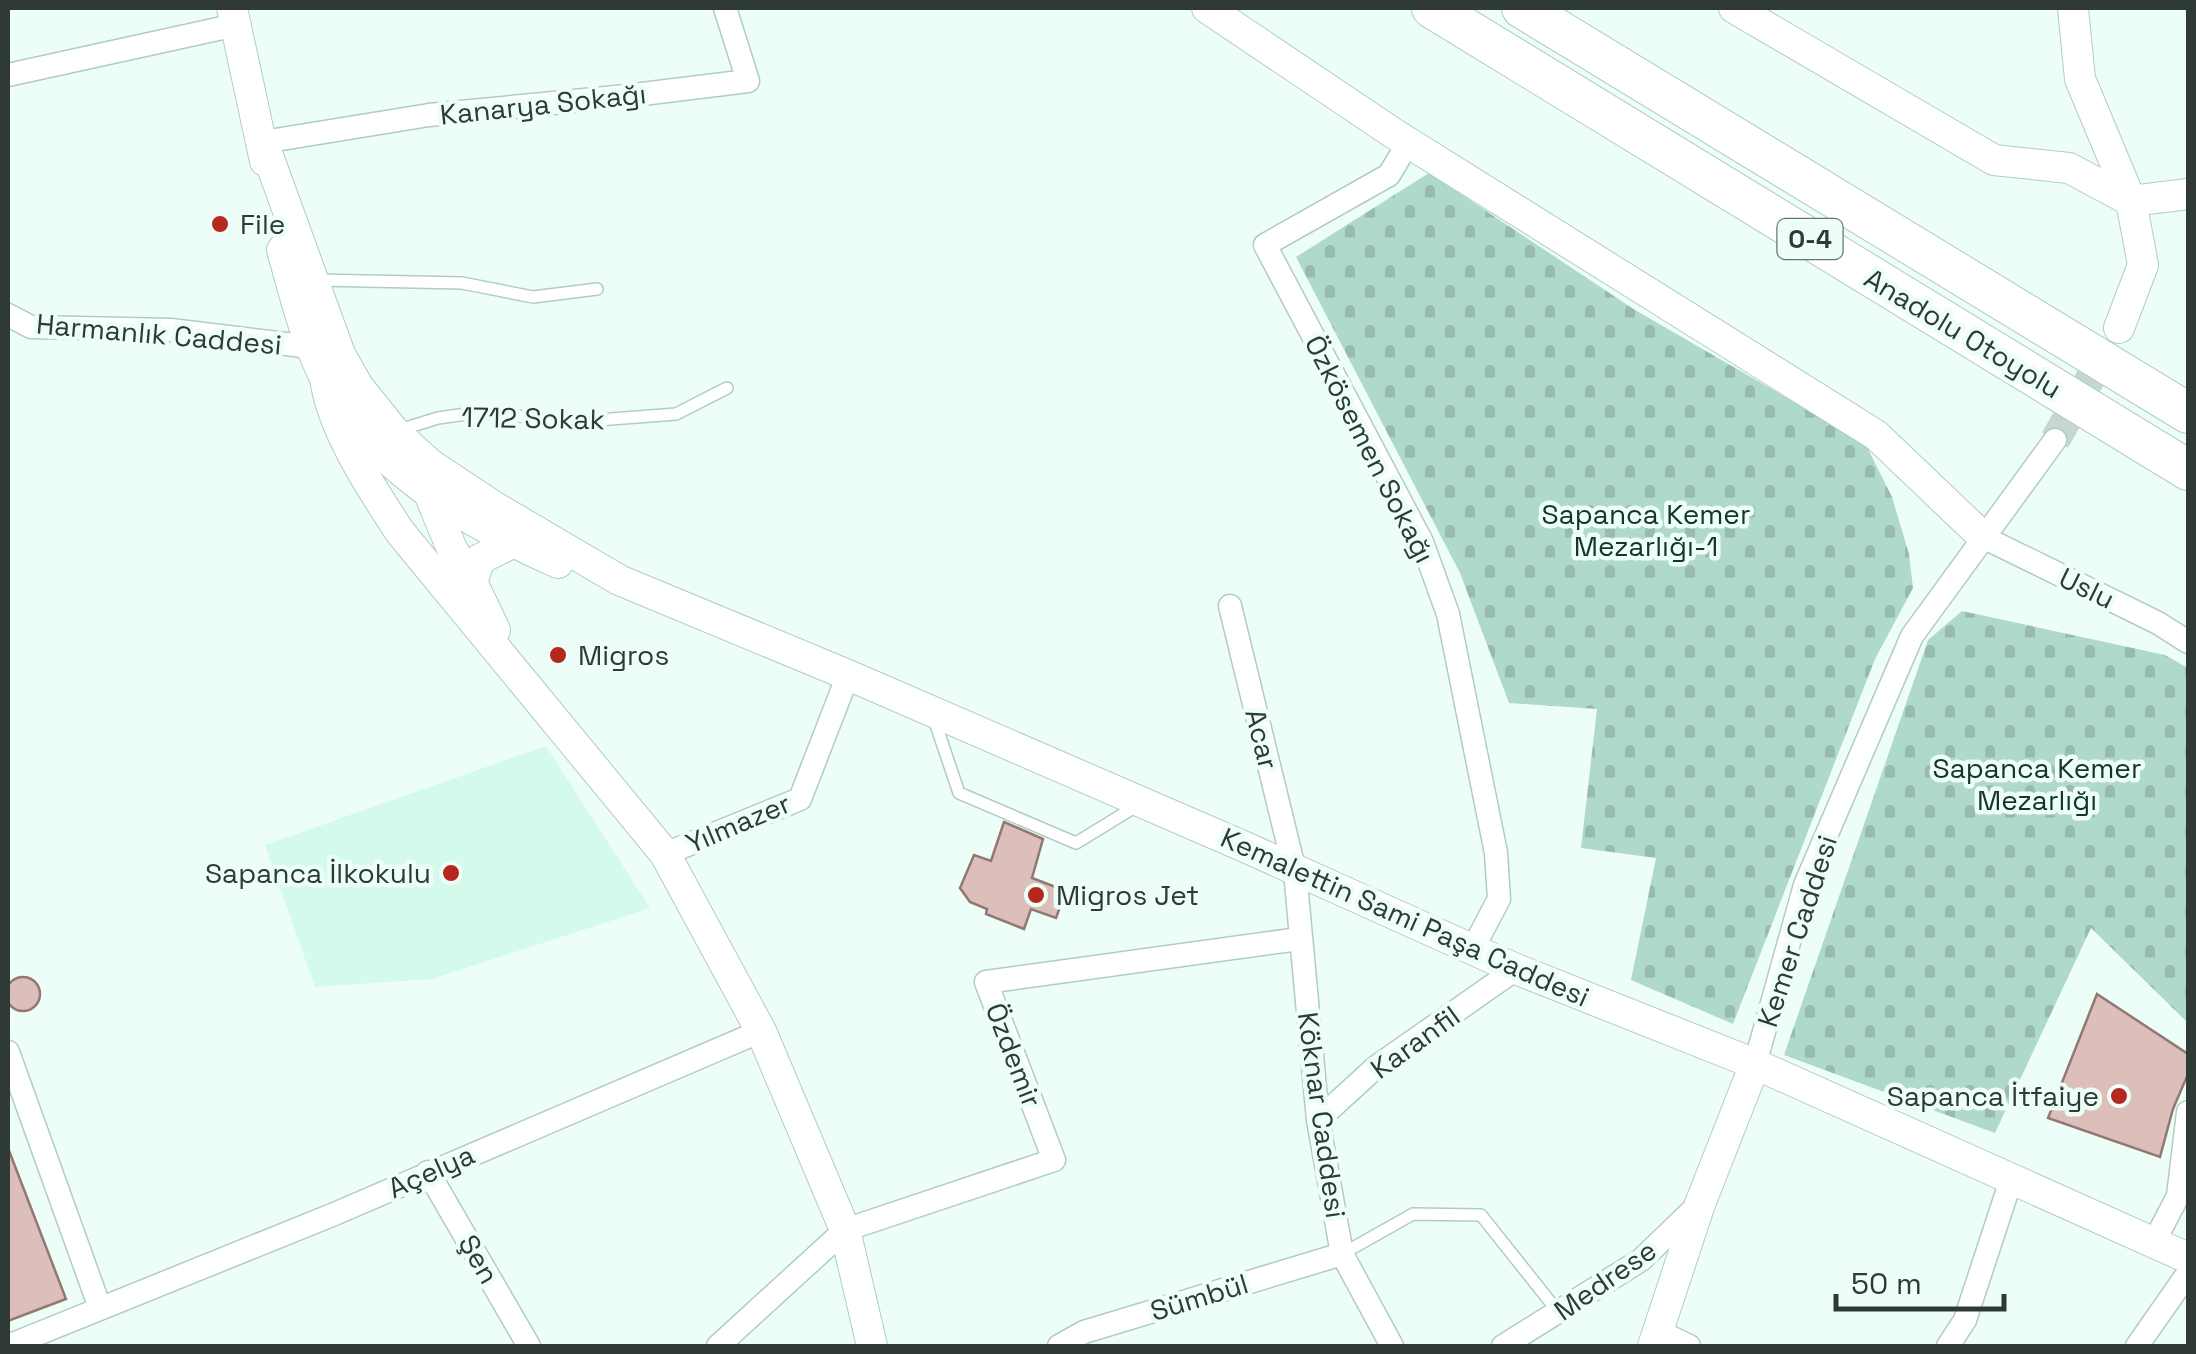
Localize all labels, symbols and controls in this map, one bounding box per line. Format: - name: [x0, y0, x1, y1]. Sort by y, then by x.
- street label: Kanarya Sokağı: [438, 75, 648, 133]
- place label: File: [240, 206, 285, 242]
- marker: File: [209, 213, 231, 235]
- road number: O-4: [1778, 219, 1842, 259]
- street label: Anadolu Otoyolu: [1858, 260, 2068, 406]
- street label: Harmanlık Caddesi: [35, 305, 283, 363]
- street label: Özkösemen Sokağı: [1297, 329, 1443, 569]
- street label: 1712 Sokak: [461, 399, 605, 437]
- park label: Sapanca Kemer Mezarlığı-1: [1542, 496, 1750, 564]
- street label: Uslu: [2053, 559, 2121, 617]
- place label: Migros: [578, 637, 669, 673]
- marker: Migros: [547, 644, 569, 666]
- street label: Acar: [1237, 705, 1287, 773]
- park label: Sapanca Kemer Mezarlığı: [1933, 750, 2141, 818]
- street label: Yılmazer: [680, 785, 796, 861]
- street label: Kemalettin Sami Paşa Caddesi: [1215, 819, 1595, 1015]
- street label: Kemer Caddesi: [1749, 831, 1845, 1031]
- place label: Sapanca İlkokulu: [205, 855, 431, 891]
- marker: Sapanca İlkokulu: [440, 862, 462, 884]
- place label: Migros Jet: [1056, 877, 1199, 913]
- marker: Migros Jet: [1025, 884, 1047, 906]
- street label: Özdemir: [978, 998, 1050, 1112]
- street label: Karanfil: [1363, 998, 1467, 1086]
- street label: Köknar Caddesi: [1290, 1010, 1354, 1220]
- place label: Sapanca İtfaiye: [1887, 1078, 2099, 1114]
- marker: Sapanca İtfaiye: [2108, 1085, 2130, 1107]
- street label: Açelya: [382, 1136, 480, 1206]
- street label: Şen: [451, 1228, 507, 1290]
- street label: Medrese: [1547, 1232, 1663, 1328]
- scale bar: [1836, 1249, 2004, 1311]
- text: 50 m: [1851, 1264, 1922, 1303]
- street label: Sümbül: [1146, 1265, 1252, 1329]

